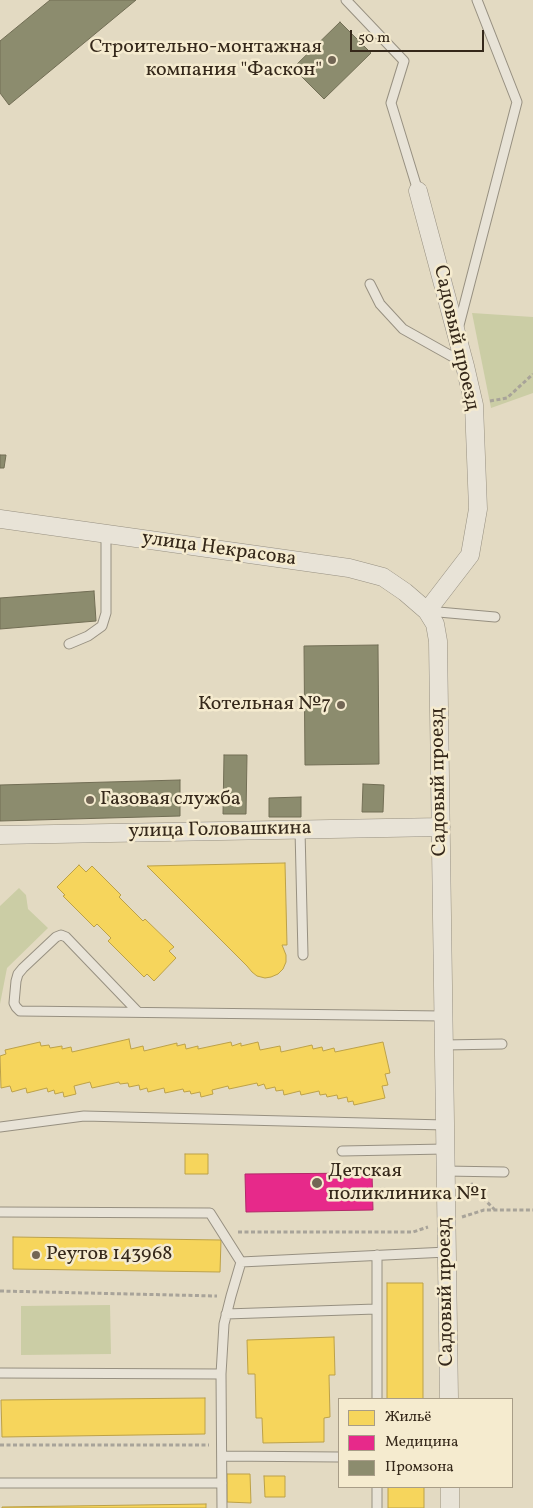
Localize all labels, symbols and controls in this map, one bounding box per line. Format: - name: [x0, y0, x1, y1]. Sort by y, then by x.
- scale bar: [353, 20, 487, 52]
- text: 50 m: [358, 28, 390, 49]
- place label: Строительно-монтажная компания "Фаскон": [89, 36, 322, 83]
- marker: Строительно-монтажная компания "Фаскон": [326, 54, 338, 66]
- street label: Садовый проезд: [427, 263, 483, 413]
- street label: улица Некрасова: [140, 527, 298, 573]
- place label: Котельная №7: [198, 693, 331, 717]
- marker: Котельная №7: [335, 699, 347, 711]
- street label: Садовый проезд: [427, 707, 453, 857]
- place label: Газовая служба: [100, 788, 241, 812]
- marker: Газовая служба: [84, 794, 96, 806]
- street label: улица Головашкина: [128, 817, 312, 845]
- place label: Детская поликлиника №1: [328, 1160, 487, 1207]
- marker: Детская поликлиника №1: [310, 1176, 324, 1190]
- street label: Садовый проезд: [434, 1217, 460, 1367]
- place label: Реутов 143968: [46, 1243, 172, 1267]
- marker: Реутов 143968: [30, 1249, 42, 1261]
- legend: [338, 1398, 513, 1488]
- text: Жильё: [385, 1407, 431, 1428]
- text: Медицина: [385, 1432, 458, 1453]
- text: Промзона: [385, 1457, 454, 1478]

